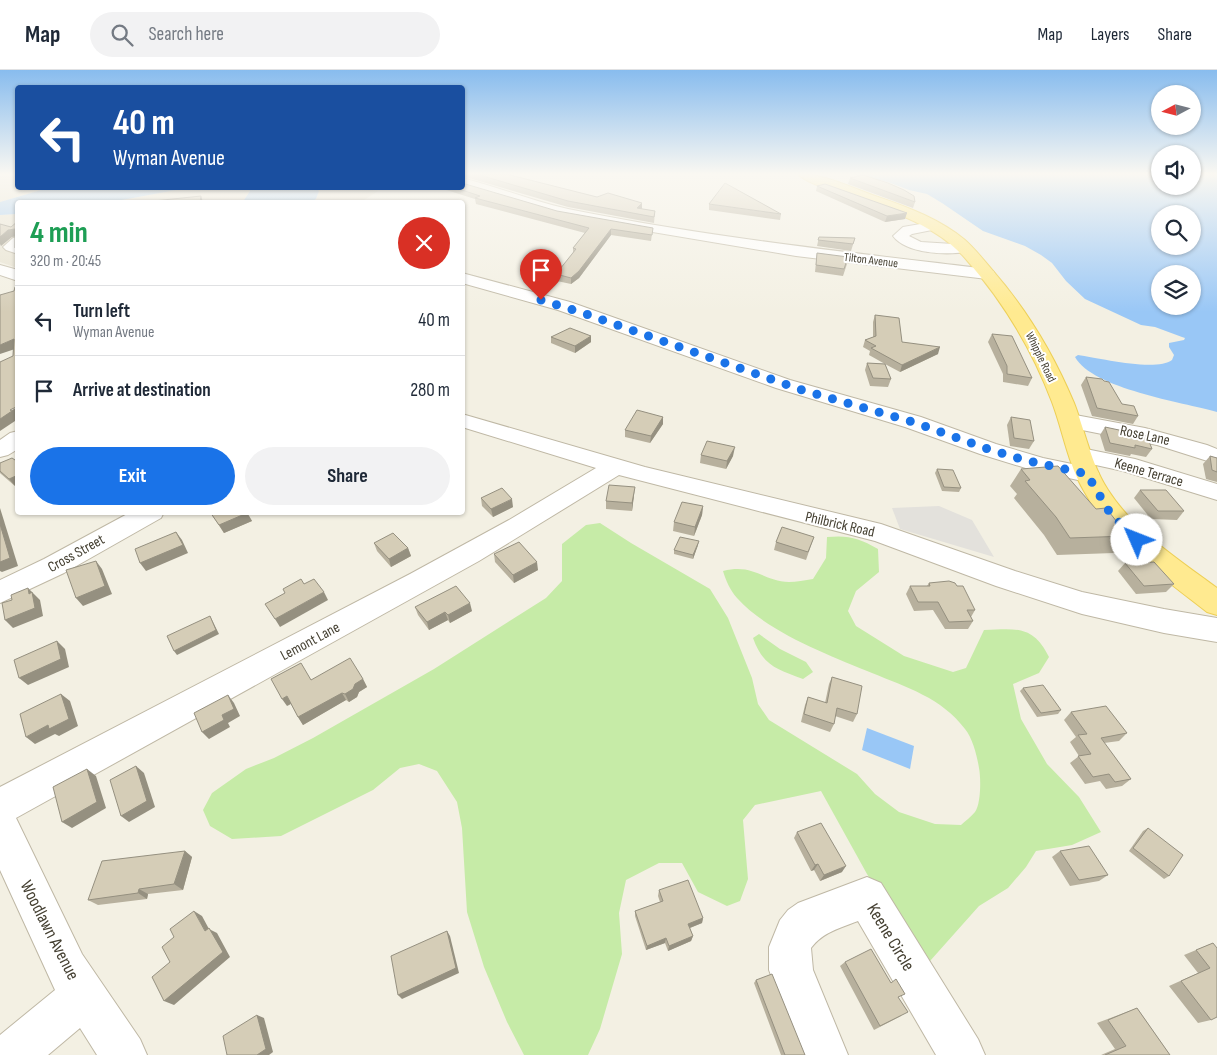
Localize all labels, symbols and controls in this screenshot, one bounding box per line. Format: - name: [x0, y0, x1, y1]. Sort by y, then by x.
- search box: [90, 12, 440, 57]
- text: Map: [25, 20, 60, 49]
- icon: search: [108, 21, 136, 49]
- text: Search here: [148, 23, 224, 46]
- text: Map: [1038, 24, 1063, 45]
- text: Layers: [1091, 24, 1130, 45]
- text: Share: [1158, 24, 1192, 45]
- north arrow: [1151, 85, 1201, 135]
- map controls: [1151, 85, 1201, 315]
- text: 40 m: [113, 102, 175, 145]
- icon: left: [30, 105, 95, 170]
- text: Wyman Avenue: [113, 145, 225, 172]
- button: sound: [1151, 145, 1201, 195]
- button: search: [1151, 205, 1201, 255]
- text: 4 min: [30, 215, 88, 251]
- button: close: [398, 217, 450, 269]
- pin: [520, 249, 562, 300]
- street label: Tilton Avenue: [843, 250, 899, 271]
- text: 320 m · 20:45: [30, 252, 101, 271]
- icon: arrive: [527, 256, 555, 284]
- button: layers: [1151, 265, 1201, 315]
- text: Turn left: [73, 300, 130, 323]
- icon: left: [30, 307, 58, 335]
- text: 40 m: [418, 309, 450, 332]
- text: Wyman Avenue: [73, 323, 154, 342]
- street label: Whipple Road: [1022, 330, 1059, 385]
- icon: arrive: [30, 377, 58, 405]
- text: Arrive at destination: [73, 379, 211, 402]
- text: 280 m: [410, 379, 450, 402]
- street label: Rose Lane: [1118, 421, 1172, 450]
- button: Exit: [30, 447, 235, 505]
- button: Share: [245, 447, 450, 505]
- street label: Keene Terrace: [1112, 454, 1185, 491]
- street label: Philbrick Road: [803, 507, 877, 542]
- position arrow: [1110, 513, 1162, 565]
- street label: Cross Street: [44, 530, 108, 577]
- street label: Lemont Lane: [277, 618, 343, 665]
- street label: Woodlawn Avenue: [16, 877, 84, 983]
- street label: Keene Circle: [862, 900, 919, 975]

